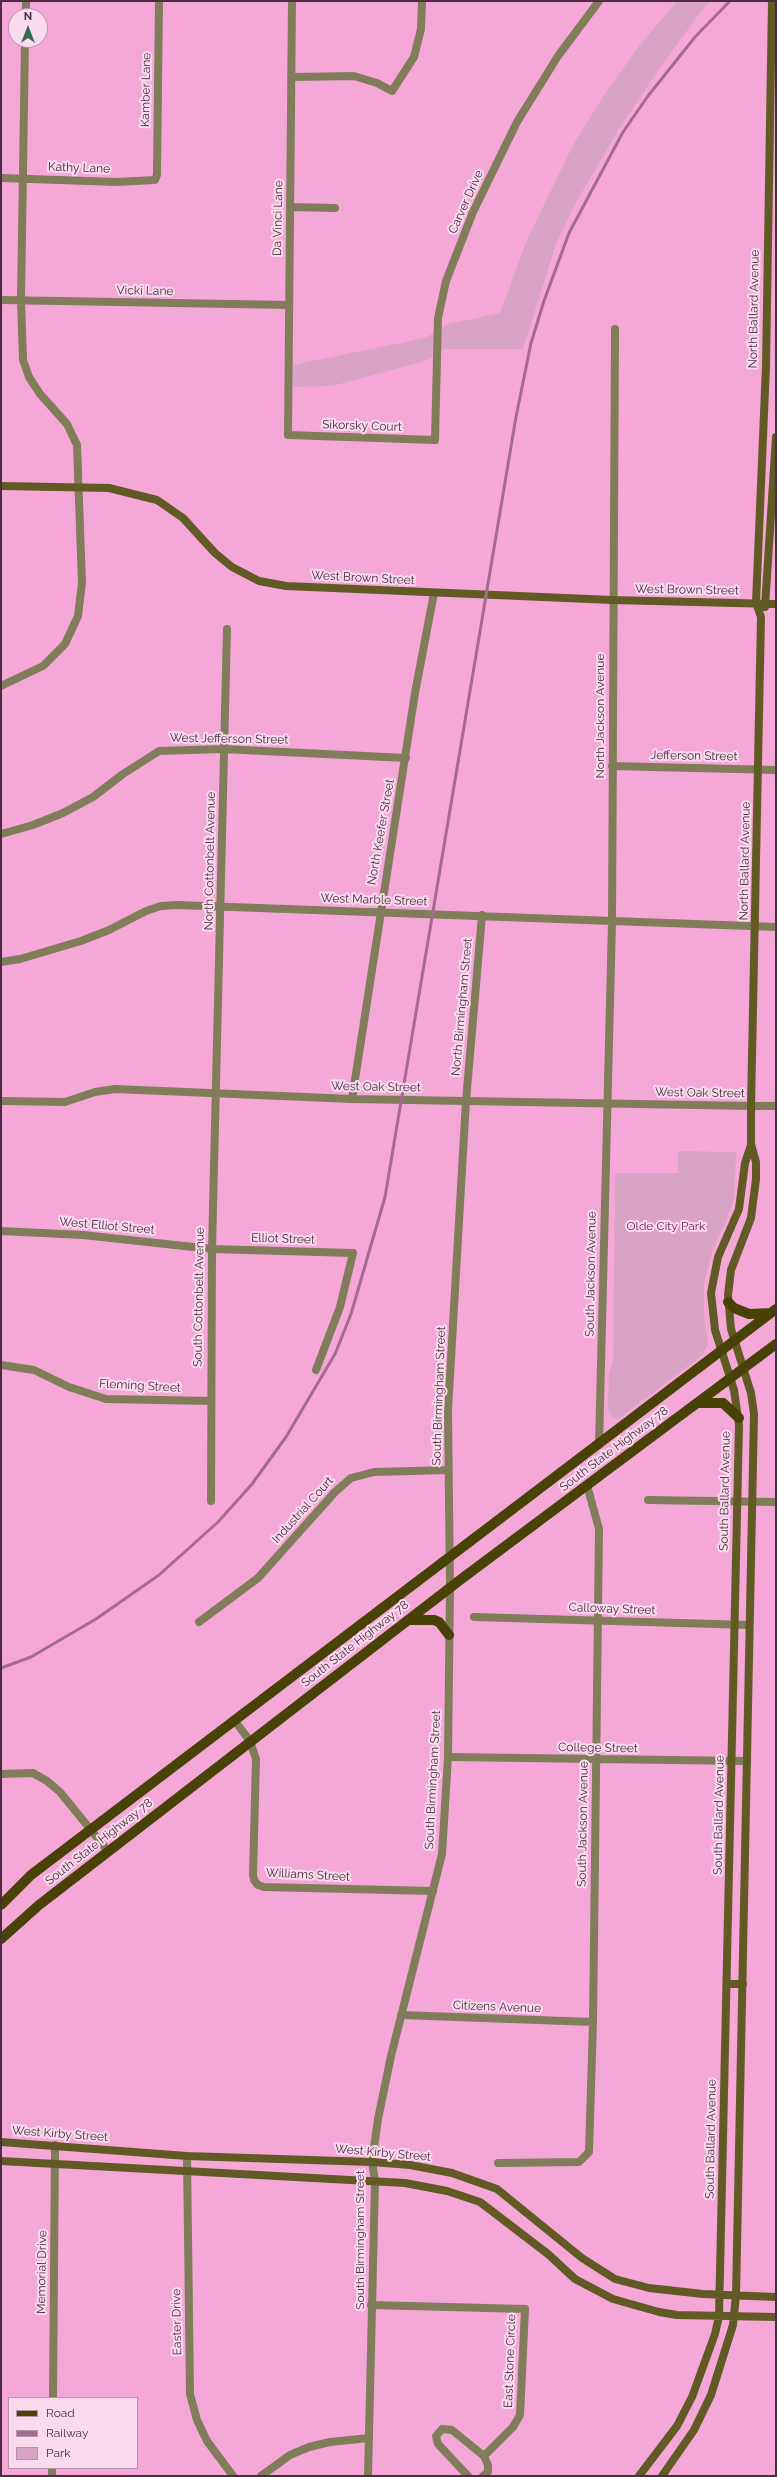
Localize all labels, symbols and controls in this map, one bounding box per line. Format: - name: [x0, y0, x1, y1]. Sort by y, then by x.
- north arrow: [8, 8, 48, 48]
- text: N: [24, 10, 32, 23]
- street label: Kamber Lane: [138, 53, 154, 127]
- street label: Kathy Lane: [48, 160, 110, 176]
- street label: Carver Drive: [446, 168, 486, 236]
- street label: Da Vinci Lane: [270, 180, 286, 256]
- street label: North Ballard Avenue: [746, 249, 762, 369]
- street label: Vicki Lane: [116, 283, 174, 299]
- street label: Sikorsky Court: [322, 417, 402, 435]
- street label: West Brown Street: [311, 568, 415, 588]
- street label: West Brown Street: [635, 582, 739, 598]
- street label: North Jackson Avenue: [593, 654, 607, 778]
- street label: West Jefferson Street: [170, 731, 288, 747]
- street label: Jefferson Street: [650, 748, 738, 764]
- street label: North Keefer Street: [365, 778, 397, 886]
- street label: North Cottonbelt Avenue: [202, 791, 218, 931]
- street label: North Ballard Avenue: [737, 801, 753, 921]
- street label: West Marble Street: [320, 891, 428, 909]
- street label: North Birmingham Street: [449, 937, 475, 1077]
- street label: West Oak Street: [331, 1079, 421, 1095]
- street label: West Oak Street: [655, 1085, 745, 1101]
- street label: South Jackson Avenue: [583, 1211, 599, 1337]
- street label: West Elliot Street: [59, 1215, 155, 1237]
- park label: Olde City Park: [627, 1219, 705, 1233]
- street label: South Cottonbelt Avenue: [191, 1227, 207, 1367]
- street label: Elliot Street: [251, 1231, 315, 1247]
- street label: South Birmingham Street: [429, 1326, 449, 1466]
- street label: Fleming Street: [99, 1377, 181, 1395]
- street label: South State Highway 78: [557, 1403, 671, 1495]
- street label: South Ballard Avenue: [717, 1431, 733, 1551]
- street label: Industrial Court: [269, 1474, 337, 1546]
- street label: South State Highway 78: [299, 1598, 411, 1690]
- street label: Calloway Street: [568, 1600, 656, 1618]
- street label: South Birmingham Street: [422, 1710, 444, 1850]
- street label: College Street: [558, 1740, 638, 1756]
- street label: South Ballard Avenue: [711, 1755, 727, 1875]
- street label: South Jackson Avenue: [575, 1761, 591, 1887]
- street label: South State Highway 78: [43, 1796, 155, 1888]
- street label: Williams Street: [266, 1866, 350, 1884]
- street label: Citizens Avenue: [453, 1998, 541, 2016]
- street label: South Ballard Avenue: [703, 2079, 719, 2199]
- street label: West Kirby Street: [11, 2123, 109, 2145]
- street label: West Kirby Street: [334, 2142, 432, 2164]
- street label: South Birmingham Street: [353, 2170, 367, 2310]
- street label: Memorial Drive: [34, 2230, 50, 2314]
- street label: Easter Drive: [169, 2289, 185, 2355]
- street label: East Stone Circle: [501, 2314, 519, 2408]
- legend: [8, 2397, 138, 2469]
- text: Road: [46, 2406, 75, 2420]
- text: Railway: [46, 2426, 88, 2440]
- text: Park: [46, 2446, 71, 2460]

